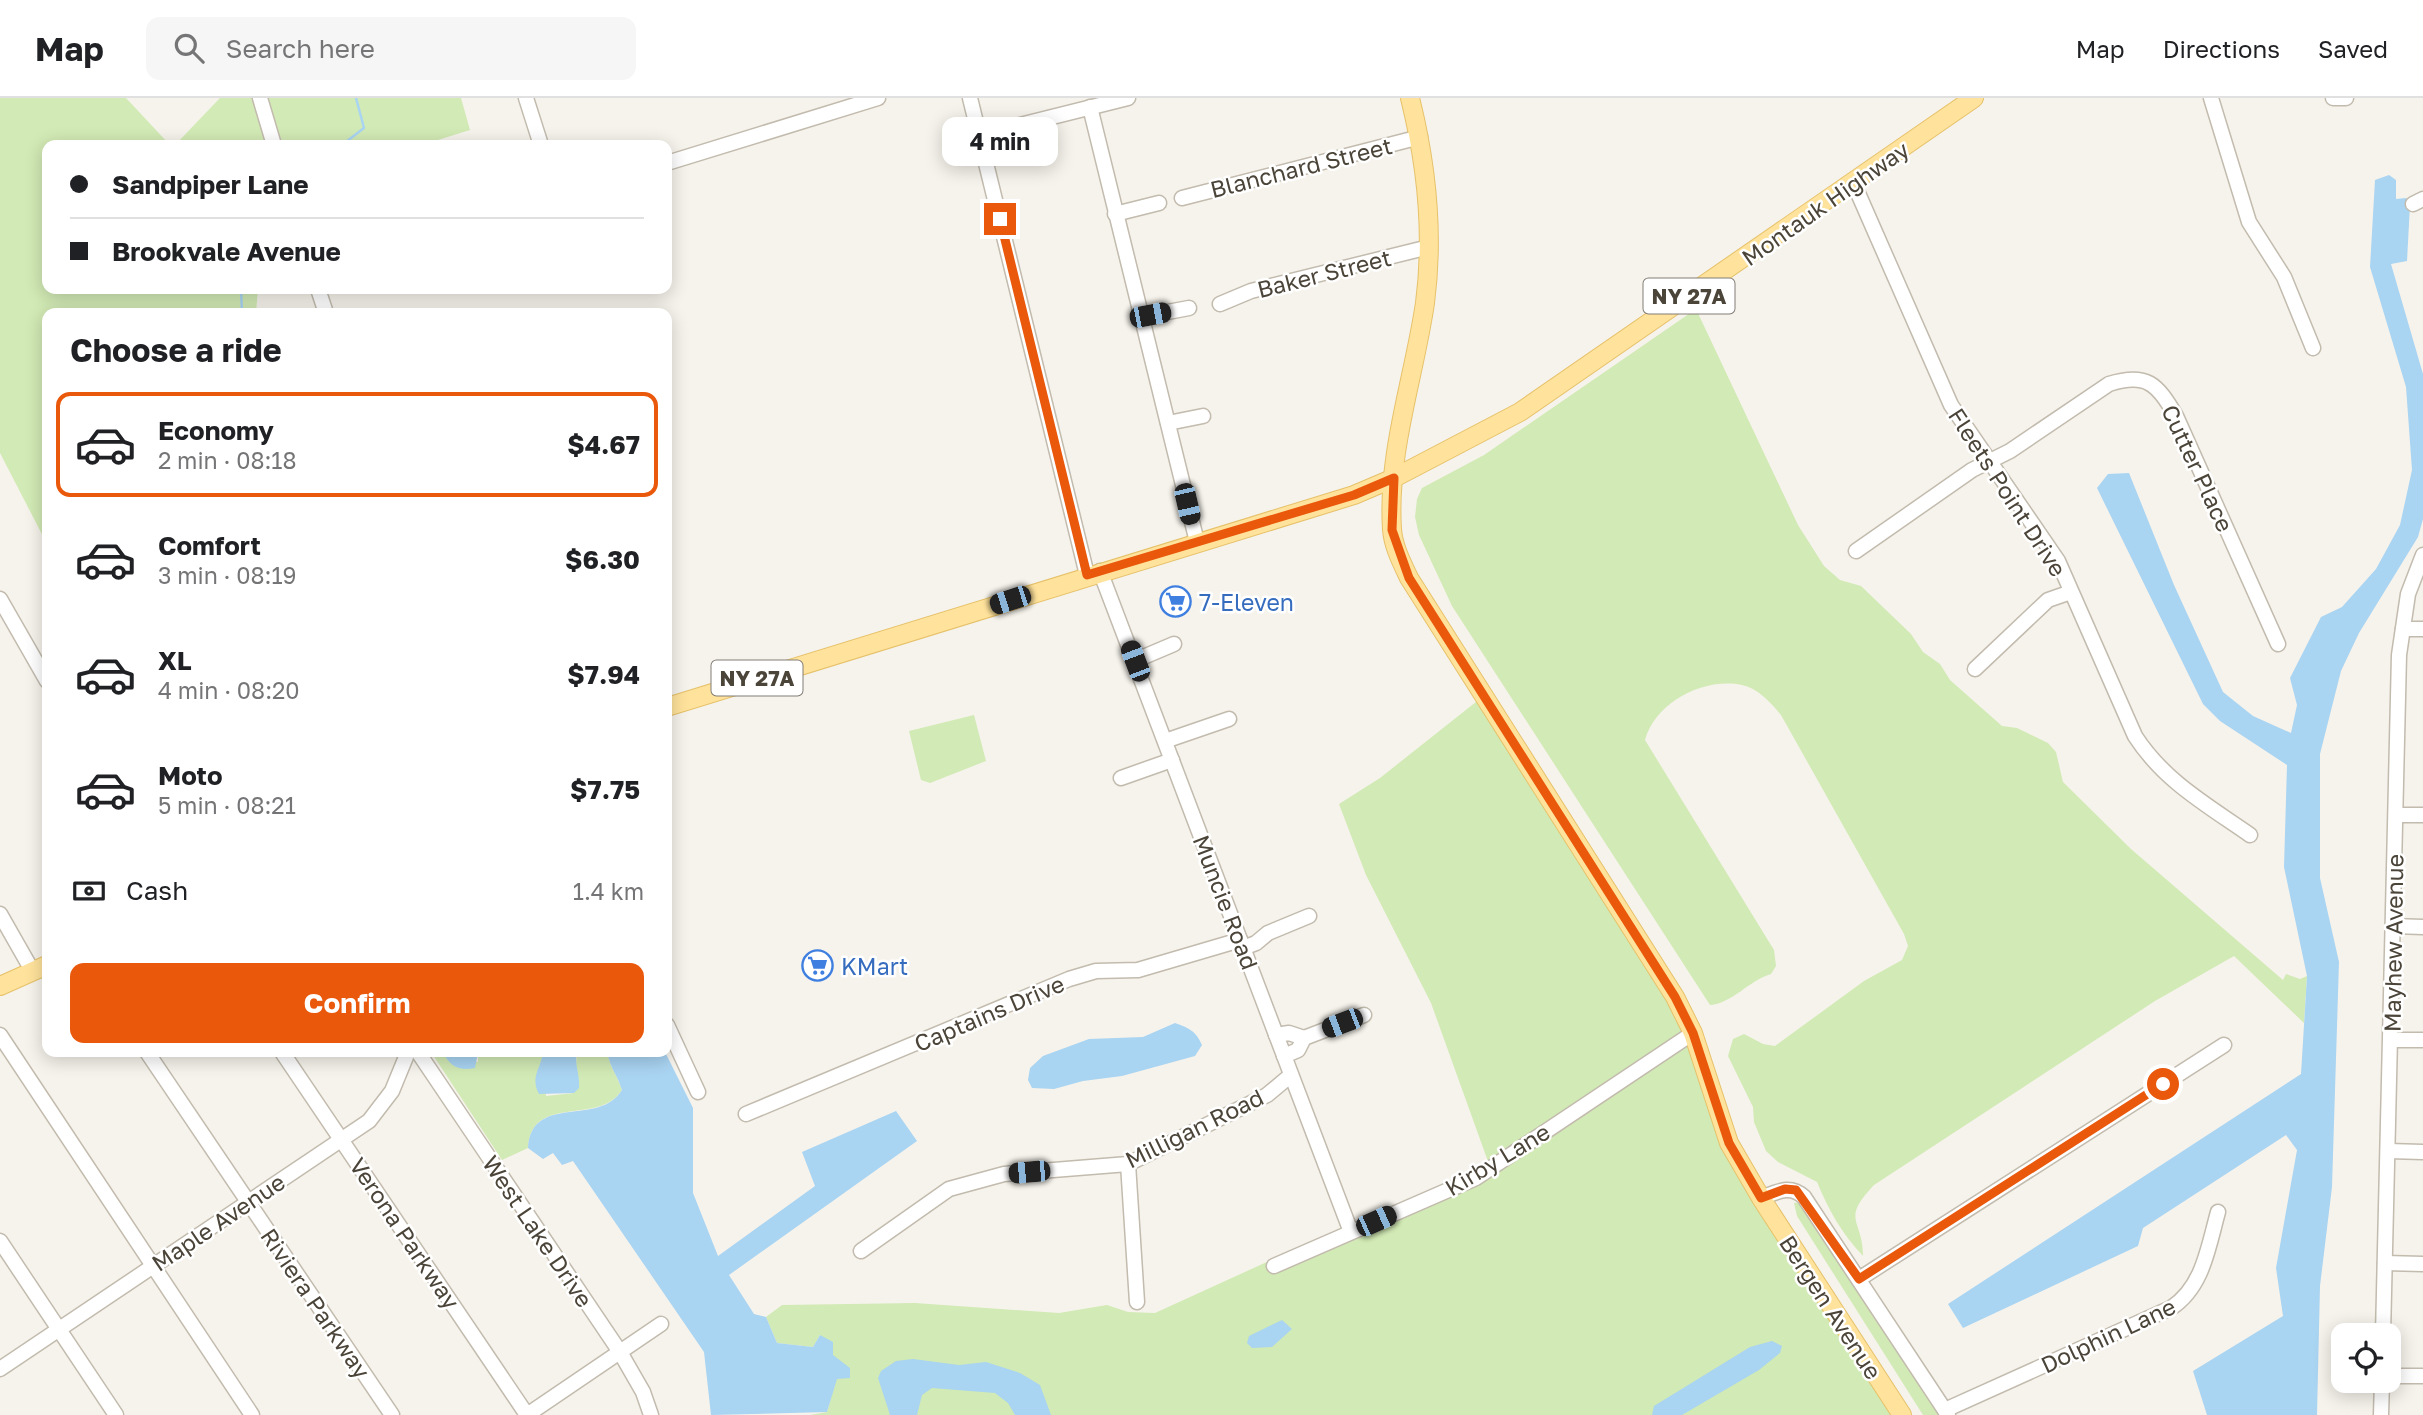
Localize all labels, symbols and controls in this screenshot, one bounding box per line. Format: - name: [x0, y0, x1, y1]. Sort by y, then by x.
- search box: [146, 17, 636, 80]
- text: Map: [35, 29, 104, 68]
- icon: search: [170, 29, 208, 67]
- text: Search here: [226, 33, 375, 64]
- text: Map: [2076, 34, 2125, 63]
- text: Directions: [2163, 34, 2280, 63]
- text: Saved: [2318, 34, 2388, 63]
- callout: 4 min: [942, 117, 1058, 166]
- text: 4 min: [970, 127, 1030, 155]
- street label: Blanchard Street: [1207, 131, 1395, 203]
- street label: Montauk Highway: [1736, 135, 1914, 271]
- text: Sandpiper Lane: [112, 169, 309, 200]
- route end: [984, 203, 1016, 235]
- text: Brookvale Avenue: [112, 236, 341, 267]
- street label: Baker Street: [1254, 243, 1394, 303]
- road number: NY 27A: [1644, 278, 1734, 314]
- car: [1128, 301, 1173, 329]
- text: Choose a ride: [70, 331, 282, 369]
- street label: Cutter Place: [2156, 400, 2240, 536]
- street label: Fleets Point Drive: [1943, 402, 2073, 582]
- icon: car: [74, 413, 137, 476]
- text: Economy: [158, 415, 274, 446]
- text: $4.67: [567, 429, 640, 460]
- text: 2 min · 08:18: [158, 446, 297, 474]
- car: [1173, 481, 1202, 527]
- icon: car: [74, 528, 137, 591]
- text: Comfort: [158, 530, 261, 561]
- text: $6.30: [565, 544, 640, 575]
- text: 3 min · 08:19: [158, 561, 297, 589]
- car: [987, 584, 1034, 616]
- supermarket icon: 7-Eleven: [1159, 585, 1193, 619]
- place label: 7-Eleven: [1199, 588, 1294, 616]
- car: [1118, 638, 1153, 684]
- icon: car: [74, 643, 137, 706]
- text: XL: [158, 645, 192, 676]
- text: $7.94: [567, 659, 640, 690]
- road number: NY 27A: [712, 660, 802, 696]
- text: 4 min · 08:20: [158, 676, 300, 704]
- icon: car: [74, 758, 137, 821]
- text: Moto: [158, 760, 223, 791]
- text: $7.75: [570, 774, 640, 805]
- text: 5 min · 08:21: [158, 791, 296, 819]
- street label: Muncie Road: [1187, 831, 1265, 973]
- street label: Mayhew Avenue: [2377, 854, 2409, 1032]
- icon: cash: [70, 872, 108, 910]
- text: Cash: [126, 875, 188, 906]
- text: 1.4 km: [573, 877, 644, 905]
- supermarket icon: KMart: [801, 949, 835, 983]
- place label: KMart: [841, 952, 908, 980]
- button: Confirm: [70, 963, 644, 1043]
- street label: Captains Drive: [910, 969, 1068, 1057]
- car: [1319, 1006, 1366, 1040]
- route start: [2147, 1068, 2179, 1100]
- street label: Milligan Road: [1120, 1082, 1268, 1174]
- street label: Kirby Lane: [1440, 1117, 1554, 1201]
- street label: West Lake Drive: [477, 1150, 599, 1312]
- street label: Verona Parkway: [344, 1152, 466, 1314]
- car: [1008, 1160, 1051, 1184]
- street label: Maple Avenue: [146, 1167, 290, 1277]
- car: [1353, 1203, 1400, 1239]
- street label: Riviera Parkway: [255, 1223, 377, 1384]
- street label: Bergen Avenue: [1774, 1230, 1888, 1384]
- street label: Dolphin Lane: [2036, 1292, 2180, 1378]
- map controls: [2331, 1323, 2401, 1393]
- button: locate: [2331, 1323, 2401, 1393]

